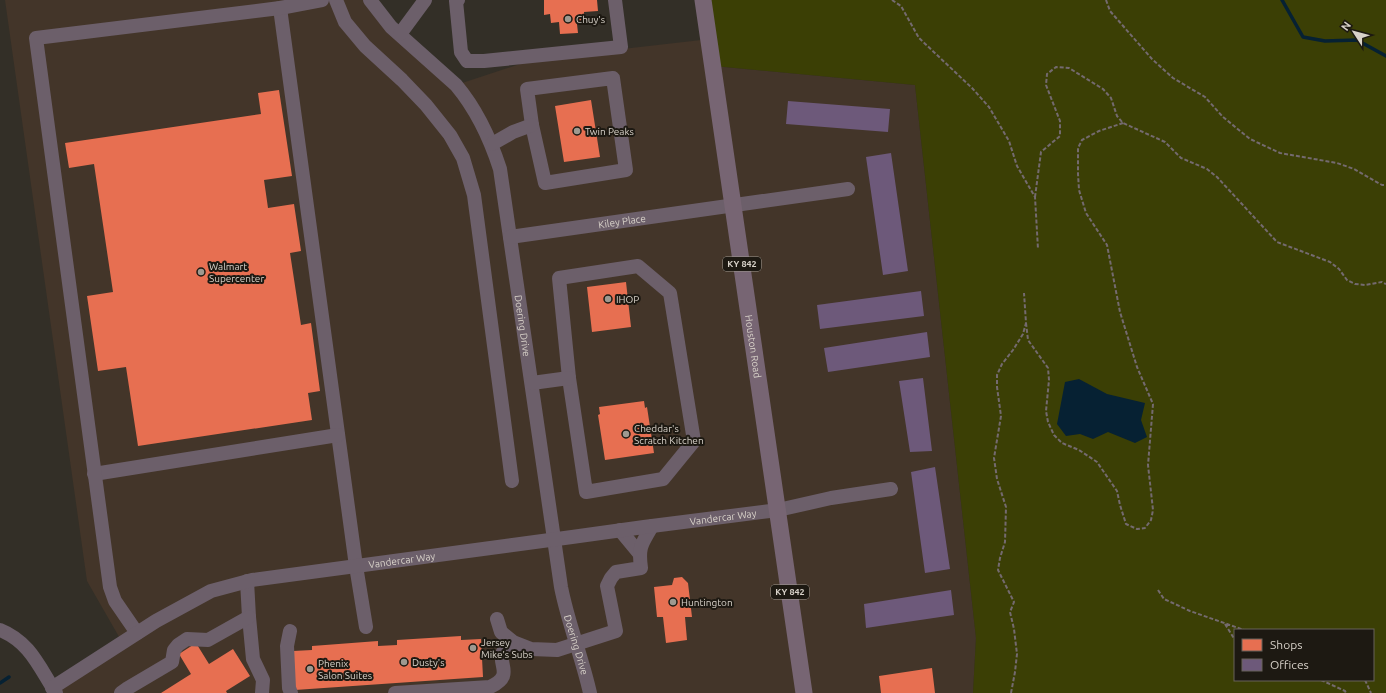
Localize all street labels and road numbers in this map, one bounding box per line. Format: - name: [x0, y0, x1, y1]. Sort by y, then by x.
- street label: Kiley Place: [597, 212, 646, 230]
- road number: KY 842: [723, 257, 761, 271]
- street label: Doering Drive: [513, 294, 533, 357]
- street label: Houston Road: [743, 314, 764, 379]
- street label: Vandercar Way: [689, 507, 757, 527]
- street label: Vandercar Way: [368, 550, 436, 570]
- road number: KY 842: [771, 585, 809, 599]
- street label: Doering Drive: [562, 613, 591, 676]

